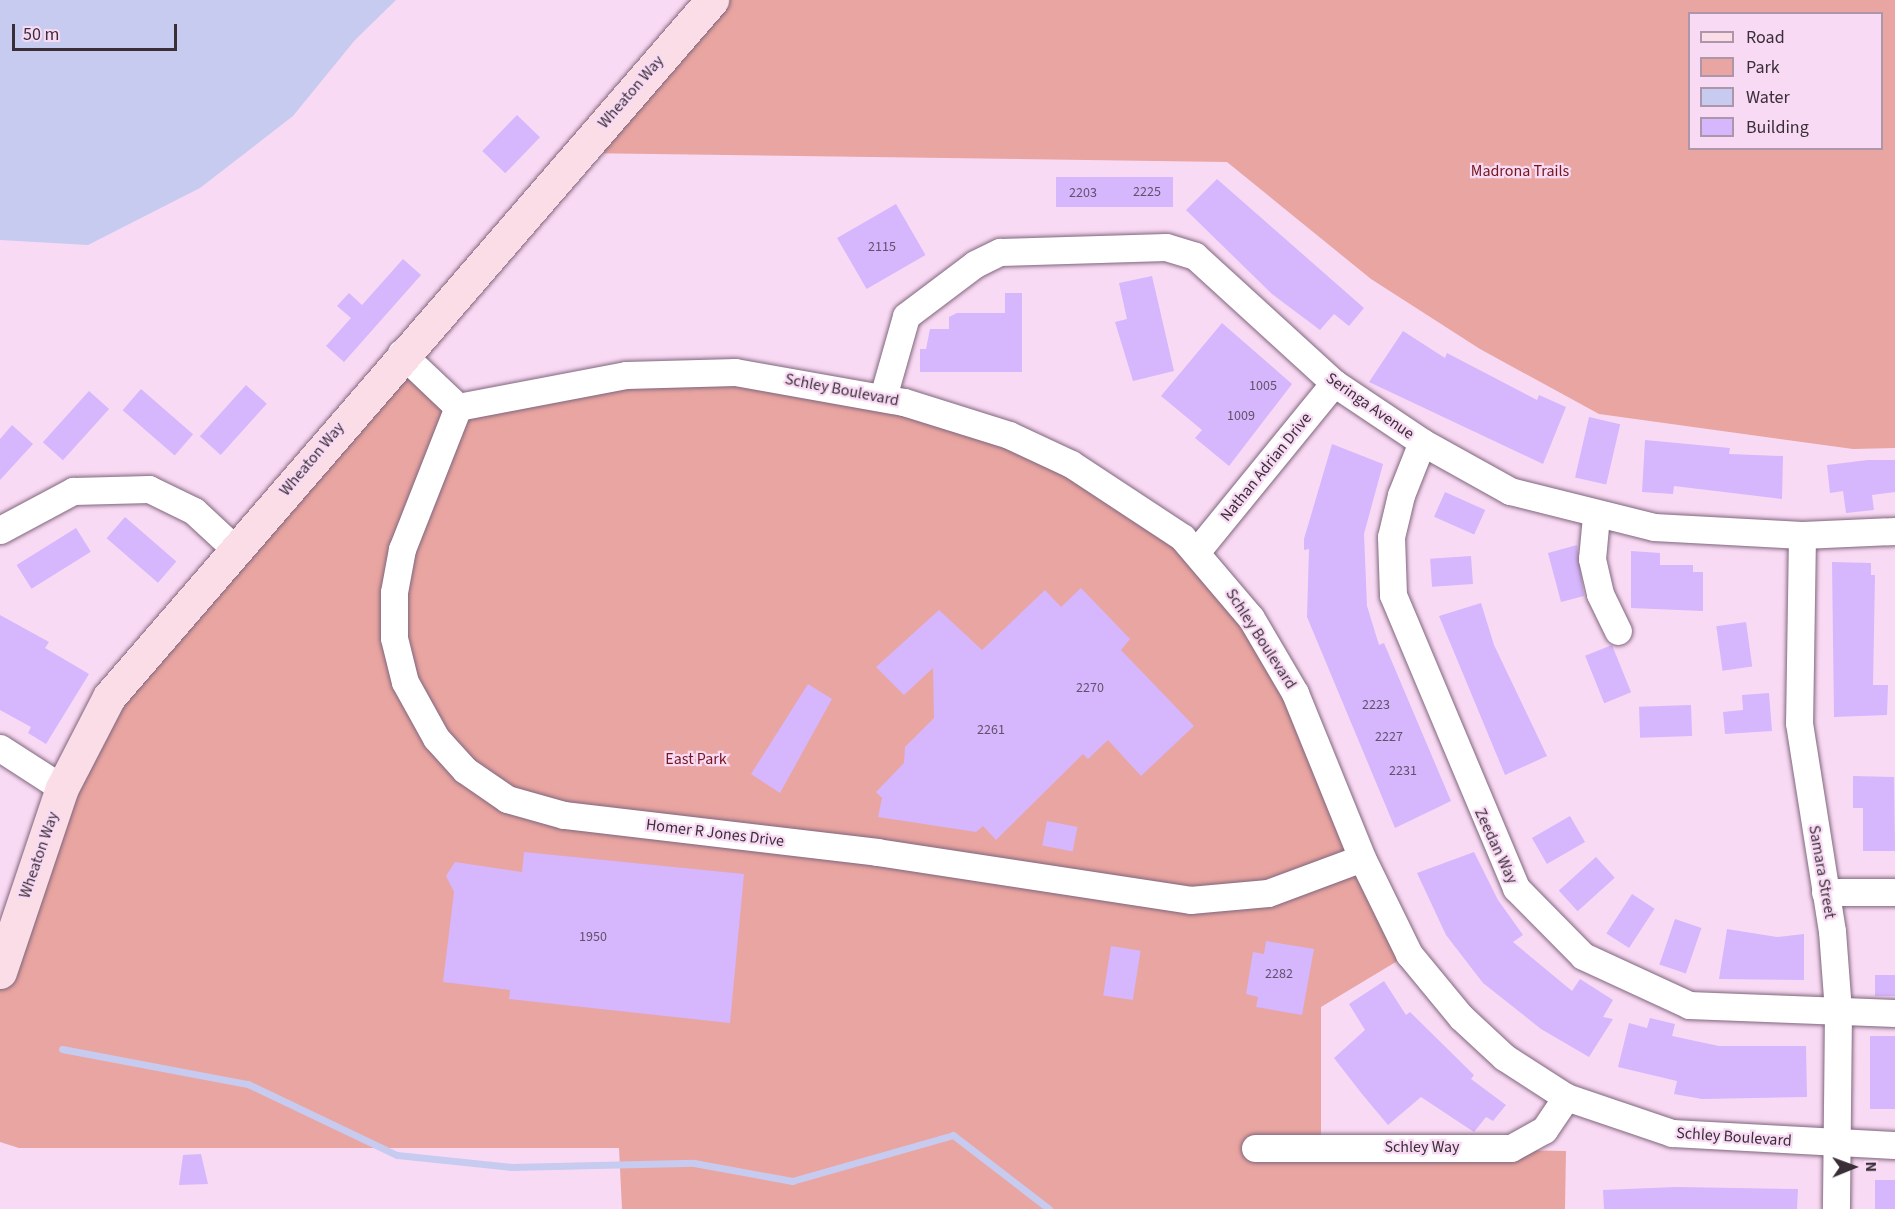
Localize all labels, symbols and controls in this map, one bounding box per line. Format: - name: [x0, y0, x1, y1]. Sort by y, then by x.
- scale bar: [15, 12, 180, 50]
- legend: [1688, 12, 1883, 150]
- text: 50 m: [23, 22, 59, 47]
- text: Road: [1746, 25, 1785, 50]
- street label: Wheaton Way: [594, 52, 668, 132]
- text: Park: [1746, 55, 1780, 80]
- text: Water: [1746, 85, 1790, 110]
- text: Building: [1746, 115, 1809, 140]
- park label: Madrona Trails: [1471, 161, 1569, 181]
- house number: 2225: [1133, 184, 1161, 200]
- house number: 2203: [1069, 185, 1097, 201]
- house number: 2115: [868, 239, 896, 255]
- street label: Seringa Avenue: [1322, 369, 1418, 443]
- street label: Schley Boulevard: [783, 370, 901, 410]
- house number: 1005: [1249, 378, 1277, 394]
- house number: 1009: [1227, 408, 1255, 424]
- street label: Nathan Adrian Drive: [1216, 409, 1316, 525]
- street label: Wheaton Way: [276, 418, 348, 500]
- street label: Schley Boulevard: [1221, 585, 1301, 693]
- house number: 2270: [1076, 680, 1104, 696]
- house number: 2223: [1362, 697, 1390, 713]
- house number: 2261: [977, 722, 1005, 738]
- house number: 2227: [1375, 729, 1403, 745]
- park label: East Park: [665, 749, 727, 769]
- house number: 2231: [1389, 763, 1417, 779]
- street label: Zeedan Way: [1470, 805, 1522, 887]
- street label: Wheaton Way: [15, 809, 63, 901]
- street label: Homer R Jones Drive: [645, 815, 785, 851]
- street label: Samara Street: [1804, 824, 1840, 920]
- house number: 1950: [579, 929, 607, 945]
- house number: 2282: [1265, 966, 1293, 982]
- street label: Schley Boulevard: [1676, 1123, 1792, 1151]
- street label: Schley Way: [1384, 1137, 1460, 1157]
- north arrow: [1823, 1137, 1883, 1197]
- text: N: [1860, 1161, 1882, 1172]

